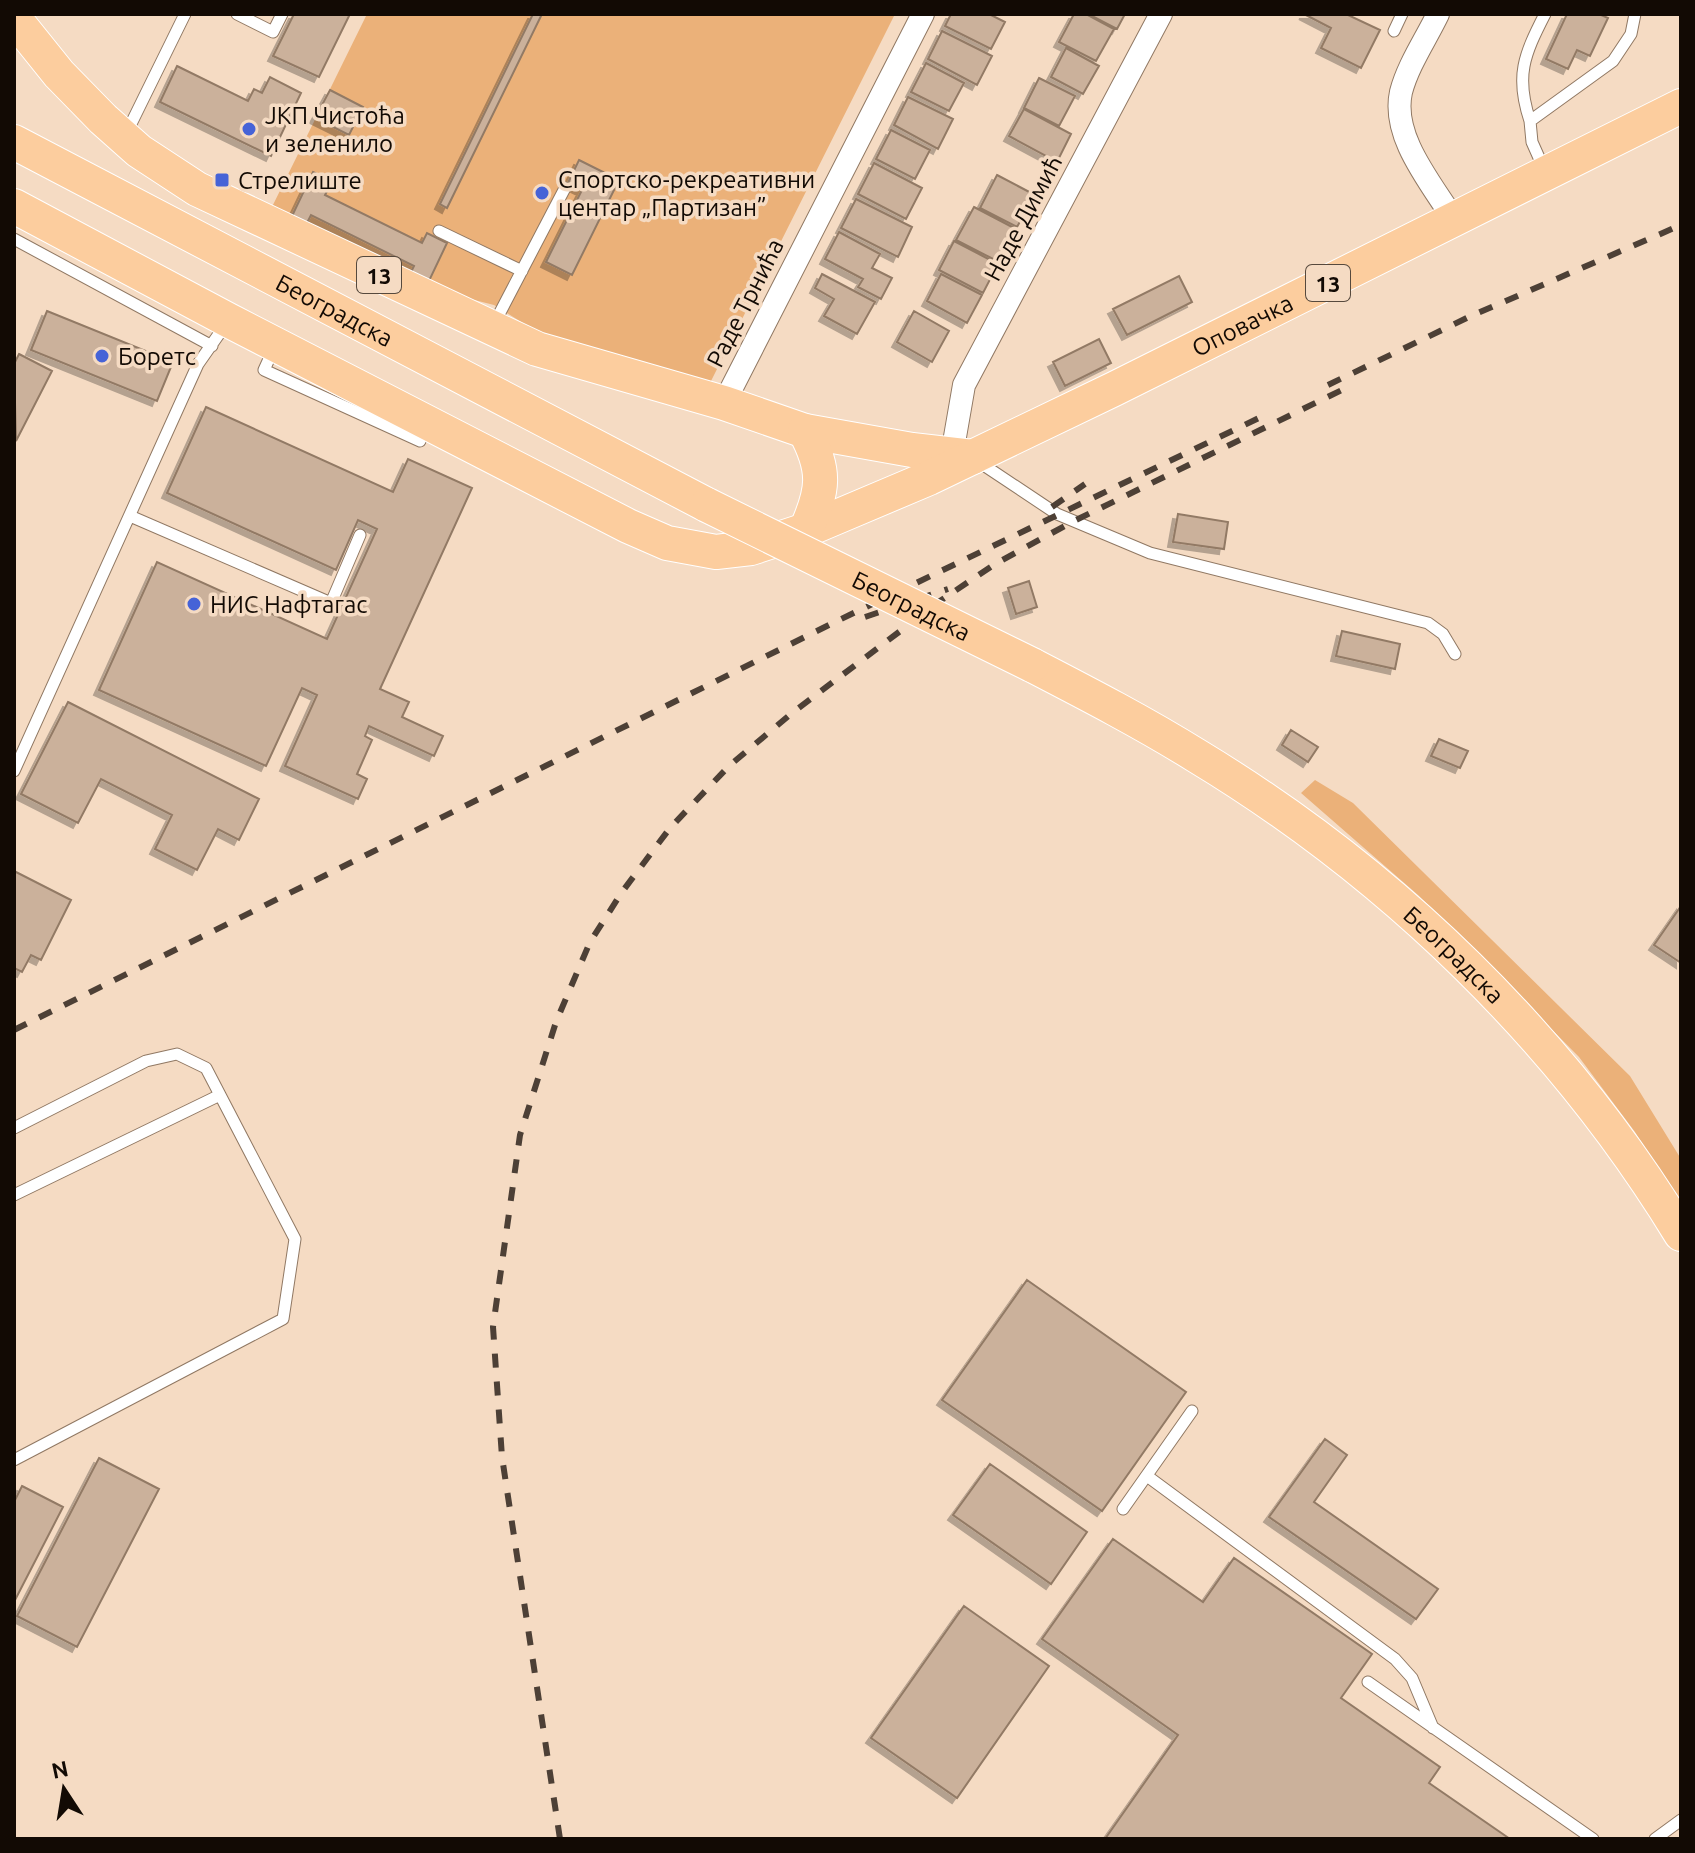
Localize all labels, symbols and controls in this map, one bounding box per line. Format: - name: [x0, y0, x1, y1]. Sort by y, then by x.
- place label: ЈКП Чистоћа и зеленило: [265, 102, 405, 157]
- marker: ЈКП Чистоћа и зеленило: [240, 120, 258, 138]
- street label: Наде Димић: [979, 151, 1067, 285]
- place label: Спортско-рекреативни центар „Партизан”: [558, 166, 815, 221]
- place label: Стрелиште: [238, 167, 362, 194]
- marker: Стрелиште: [213, 171, 231, 189]
- marker: Спортско-рекреативни центар „Партизан”: [533, 184, 551, 202]
- street label: Раде Трнића: [701, 234, 789, 372]
- road number: 13: [357, 257, 401, 293]
- road number: 13: [1306, 265, 1350, 301]
- street label: Београдска: [272, 268, 398, 352]
- street label: Оповачка: [1187, 289, 1297, 361]
- place label: Боретс: [118, 343, 196, 370]
- marker: Боретс: [93, 347, 111, 365]
- street label: Београдска: [848, 565, 975, 646]
- place label: НИС Нафтагас: [210, 591, 368, 618]
- marker: НИС Нафтагас: [185, 595, 203, 613]
- street label: Београдска: [1399, 900, 1510, 1008]
- north arrow: [24, 1749, 104, 1829]
- text: N: [49, 1755, 70, 1783]

